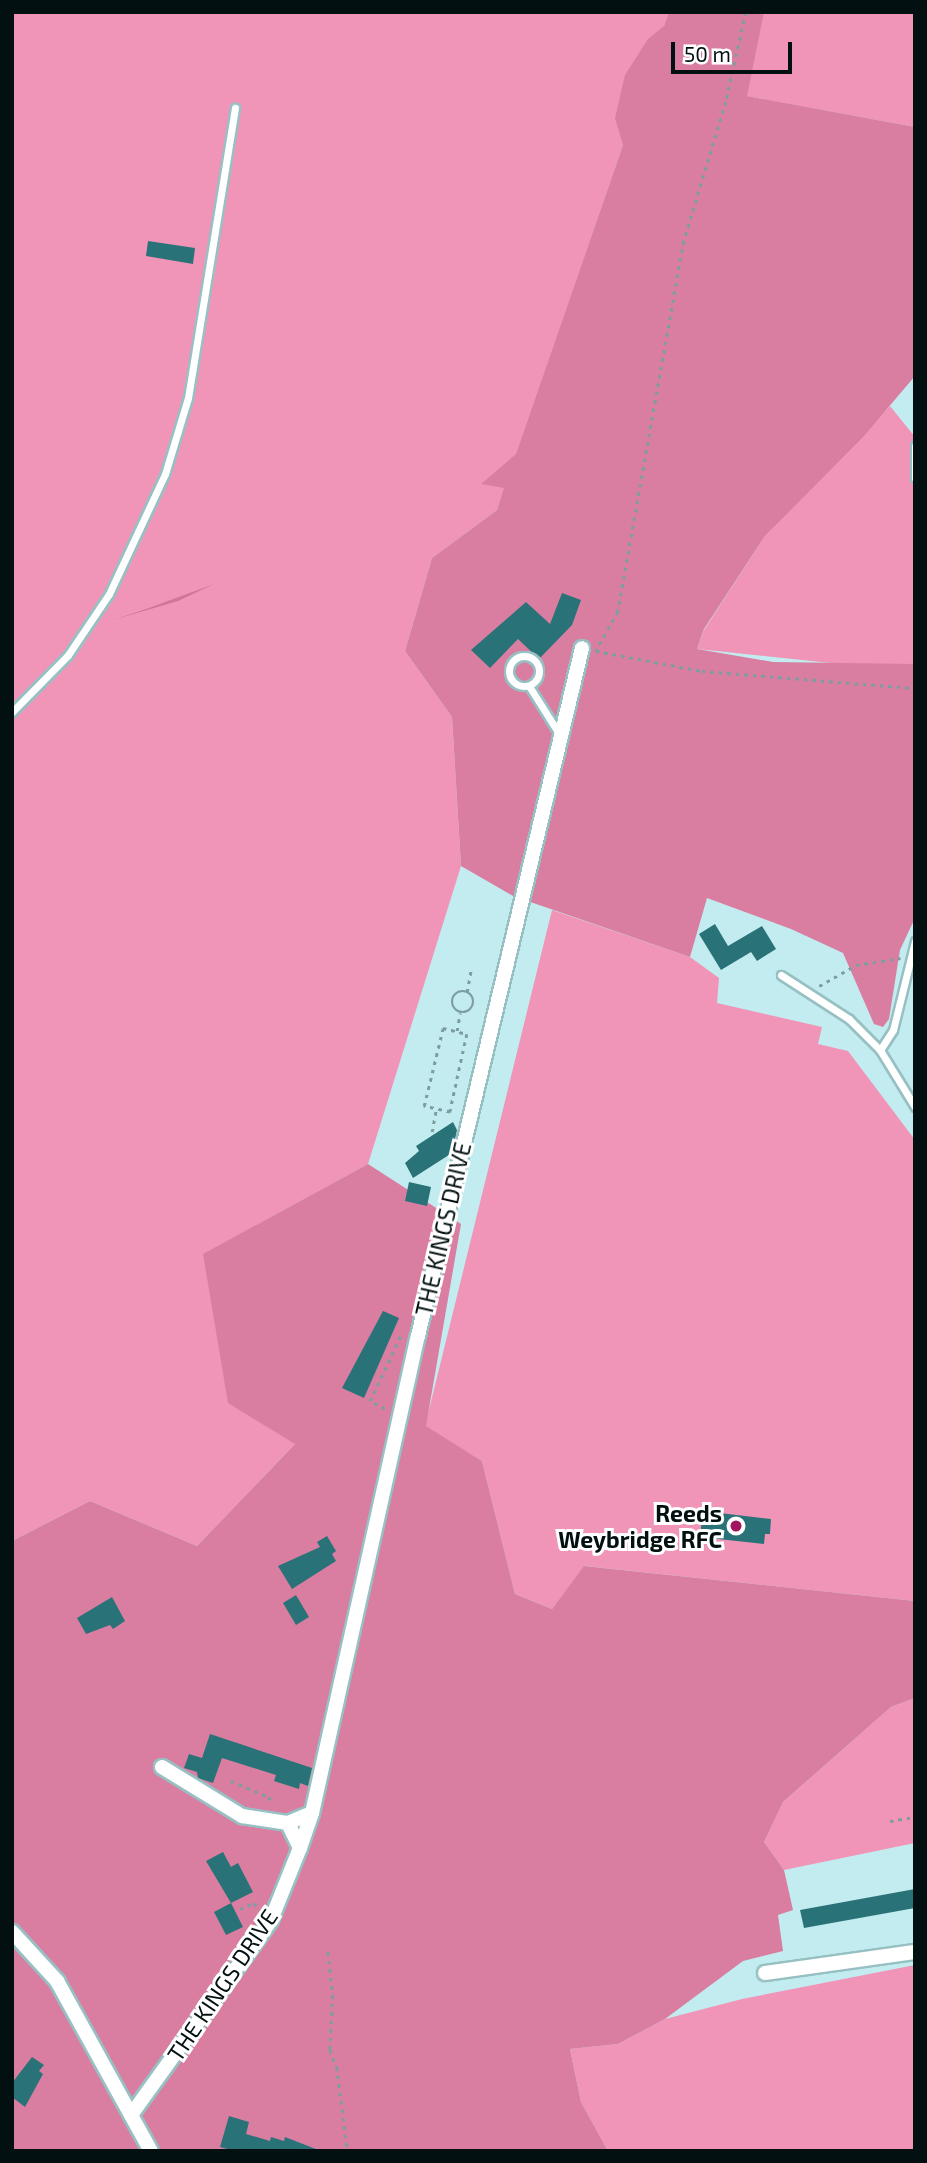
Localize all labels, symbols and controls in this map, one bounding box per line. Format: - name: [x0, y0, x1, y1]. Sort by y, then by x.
- scale bar: [675, 28, 796, 72]
- text: 50 m: [684, 41, 731, 66]
- street label: THE KINGS DRIVE: [410, 1139, 476, 1319]
- place label: Reeds Weybridge RFC: [558, 1499, 722, 1553]
- marker: Reeds Weybridge RFC: [728, 1518, 744, 1534]
- street label: THE KINGS DRIVE: [161, 1904, 283, 2066]

